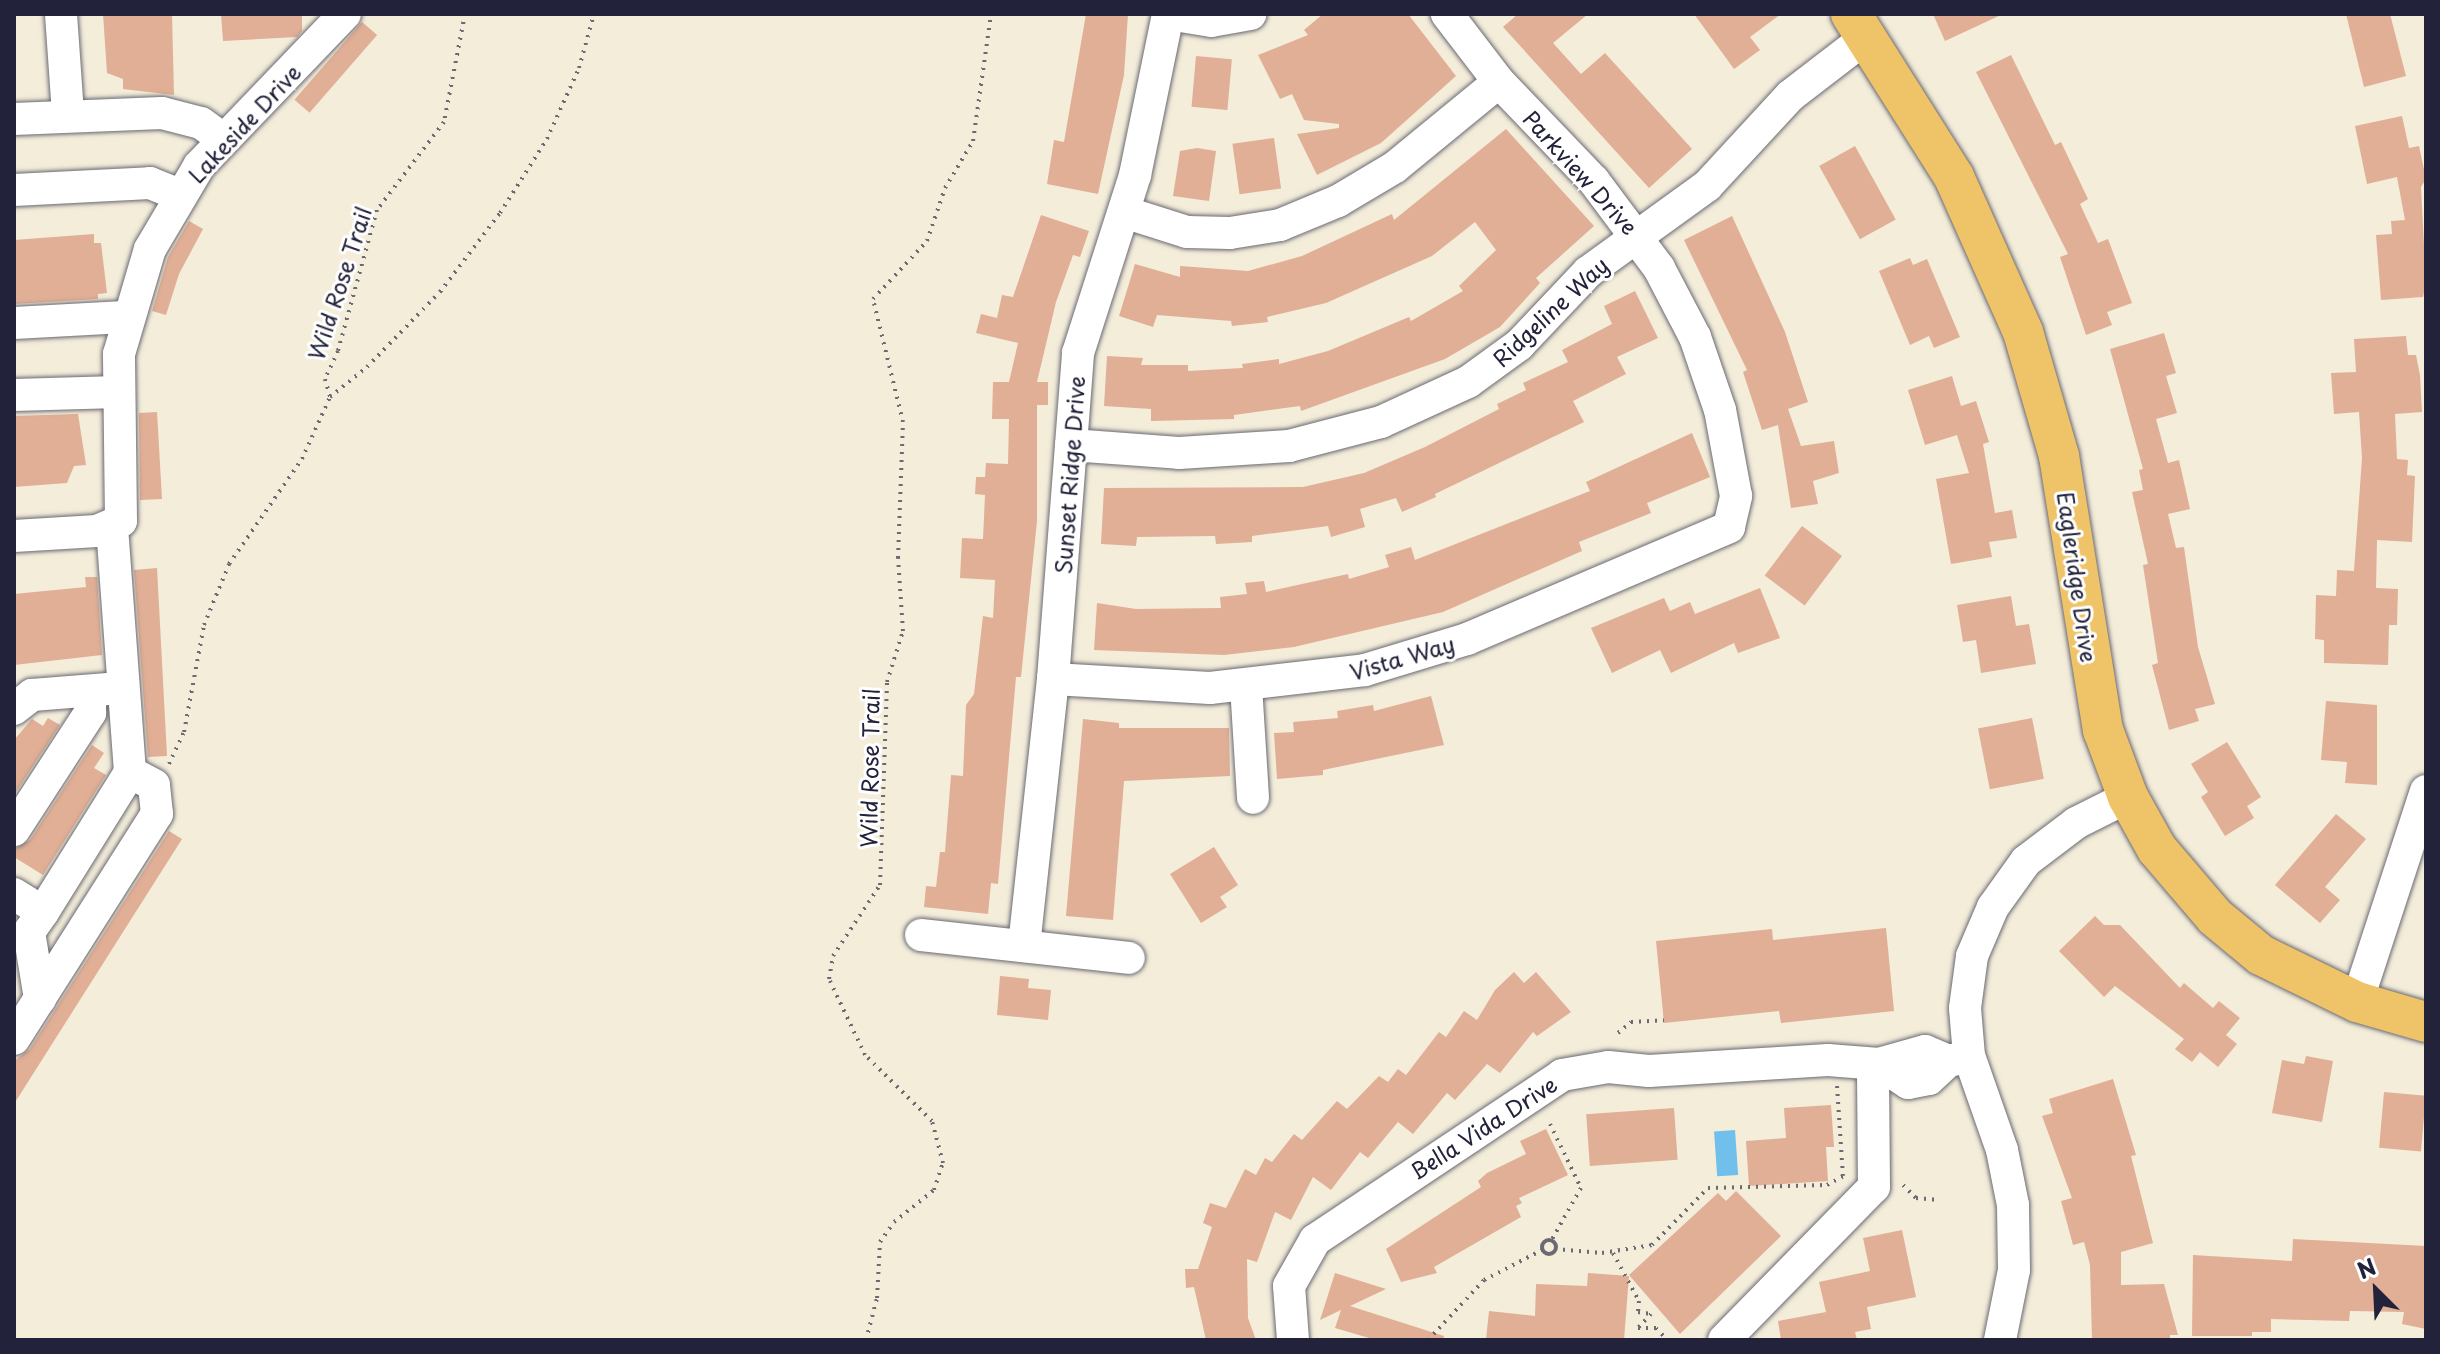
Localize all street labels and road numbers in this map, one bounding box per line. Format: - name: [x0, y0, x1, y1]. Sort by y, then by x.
- street label: Lakeside Drive: [182, 58, 306, 188]
- street label: Parkview Drive: [1518, 104, 1644, 240]
- street label: Wild Rose Trail: [302, 202, 376, 364]
- street label: Ridgeline Way: [1487, 251, 1613, 371]
- street label: Sunset Ridge Drive: [1049, 374, 1089, 576]
- street label: Eagleridge Drive: [2053, 490, 2103, 664]
- street label: Vista Way: [1347, 630, 1457, 684]
- street label: Wild Rose Trail: [854, 687, 884, 849]
- street label: Bella Vida Drive: [1404, 1069, 1562, 1185]

